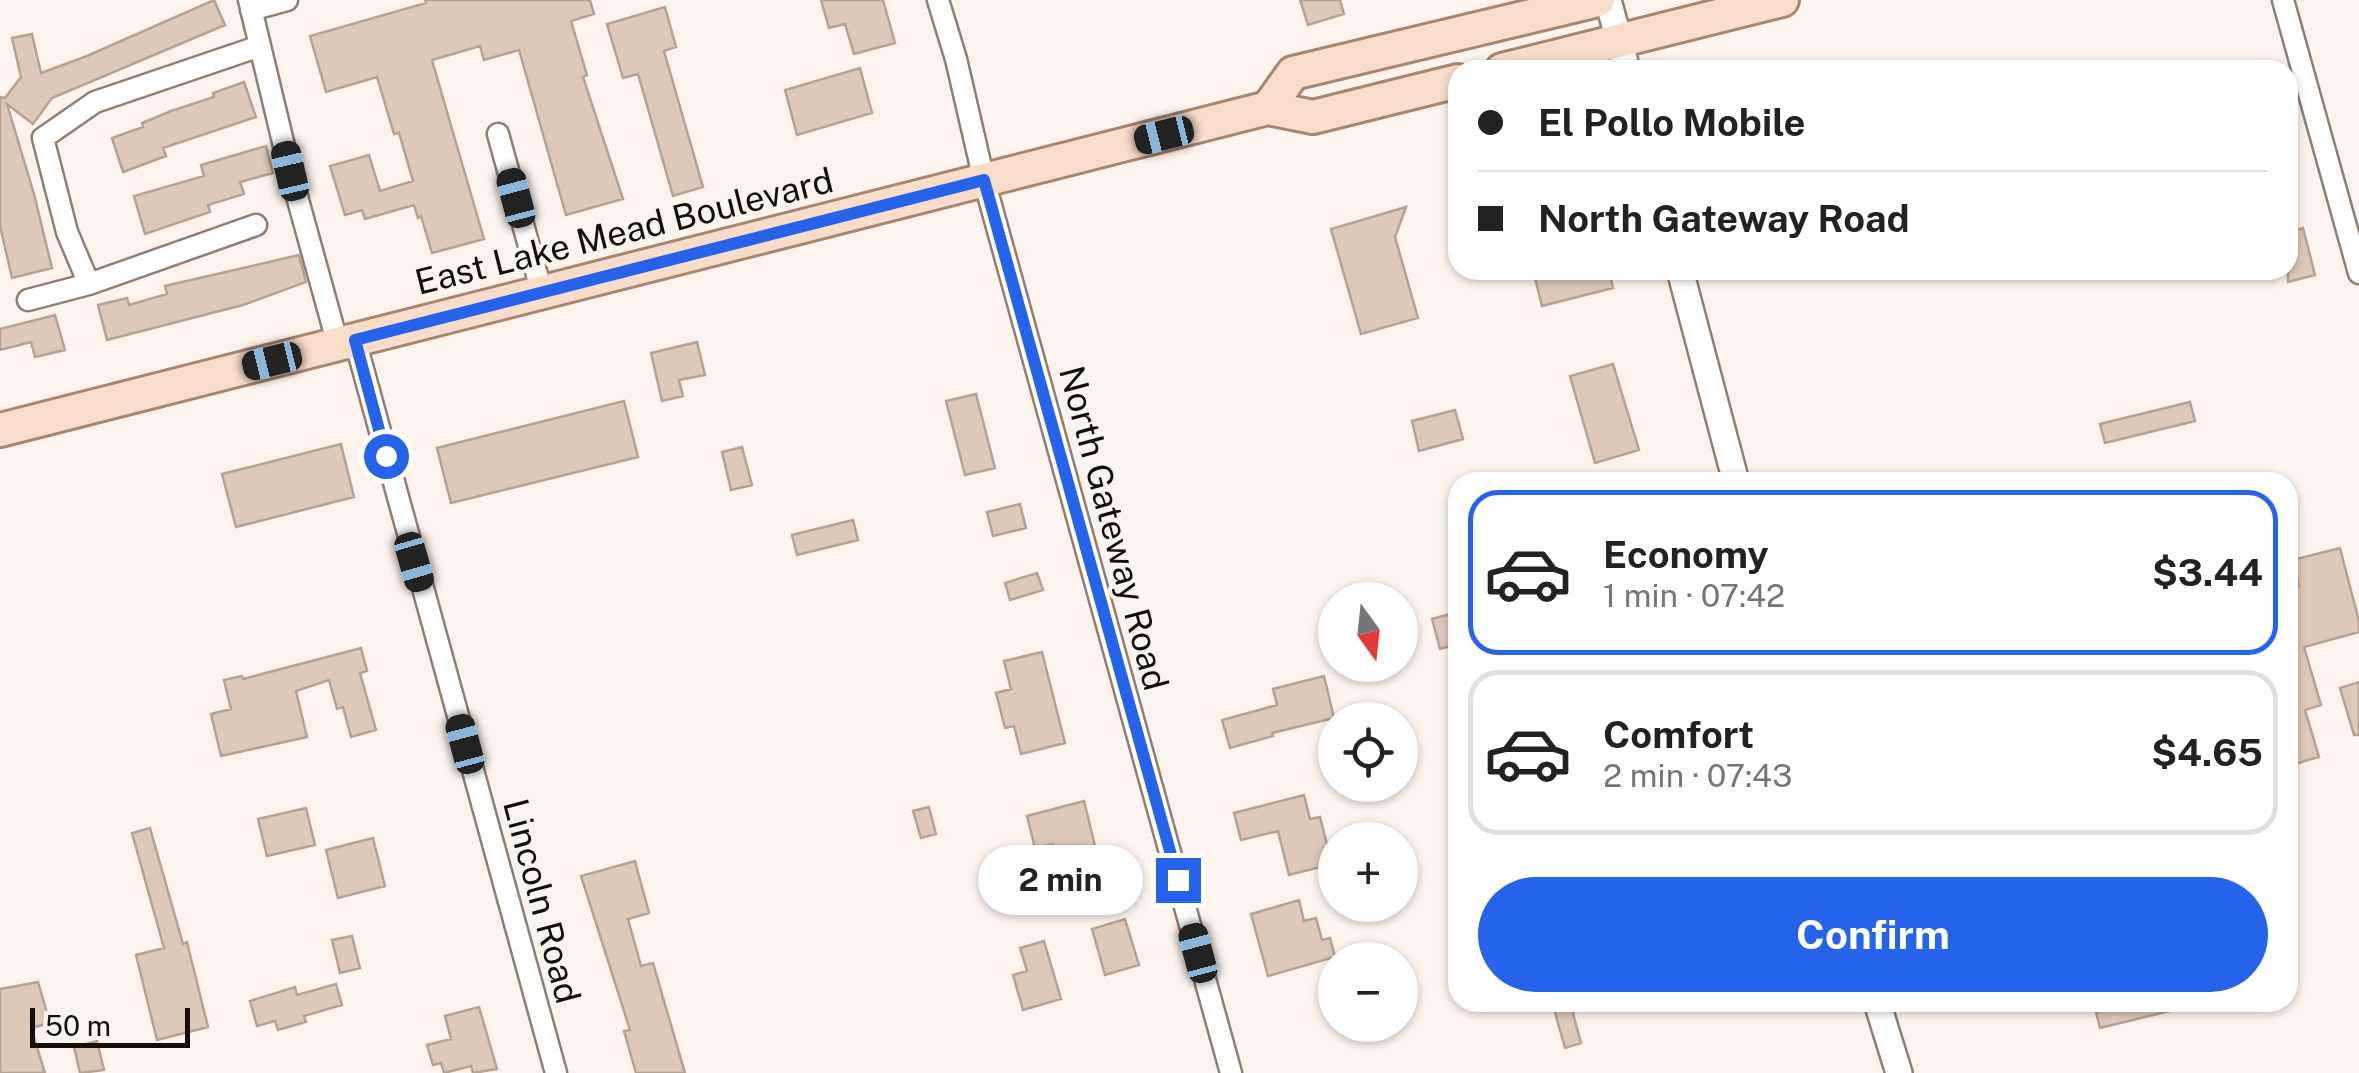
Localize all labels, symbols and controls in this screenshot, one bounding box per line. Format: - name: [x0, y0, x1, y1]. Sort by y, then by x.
- text: El Pollo Mobile: [1538, 100, 1805, 145]
- car: [1131, 113, 1197, 157]
- car: [269, 138, 311, 204]
- street label: East Lake Mead Boulevard: [411, 159, 837, 303]
- car: [494, 165, 538, 231]
- text: North Gateway Road: [1538, 196, 1910, 241]
- car: [239, 339, 305, 383]
- street label: North Gateway Road: [1051, 361, 1177, 695]
- route start: [364, 434, 409, 479]
- icon: car: [1483, 528, 1573, 618]
- car: [391, 529, 437, 595]
- text: Economy: [1603, 532, 1769, 577]
- text: $3.44: [2152, 550, 2263, 595]
- text: 1 min · 07:42: [1603, 577, 1785, 614]
- north arrow: [1318, 582, 1418, 682]
- map controls: [1318, 582, 1418, 1042]
- button: locate: [1318, 702, 1418, 802]
- icon: car: [1483, 708, 1573, 798]
- car: [443, 711, 487, 777]
- text: Comfort: [1603, 712, 1754, 757]
- text: $4.65: [2151, 730, 2263, 775]
- text: 2 min · 07:43: [1603, 757, 1792, 794]
- street label: Lincoln Road: [495, 794, 589, 1008]
- button: +: [1318, 822, 1418, 922]
- callout: 2 min: [978, 845, 1143, 915]
- route end: [1156, 858, 1201, 903]
- text: 2 min: [1019, 861, 1102, 898]
- button: Confirm: [1478, 877, 2268, 992]
- car: [1176, 920, 1220, 986]
- button: −: [1318, 942, 1418, 1042]
- scale bar: [30, 1003, 190, 1048]
- text: 50 m: [45, 1009, 111, 1042]

